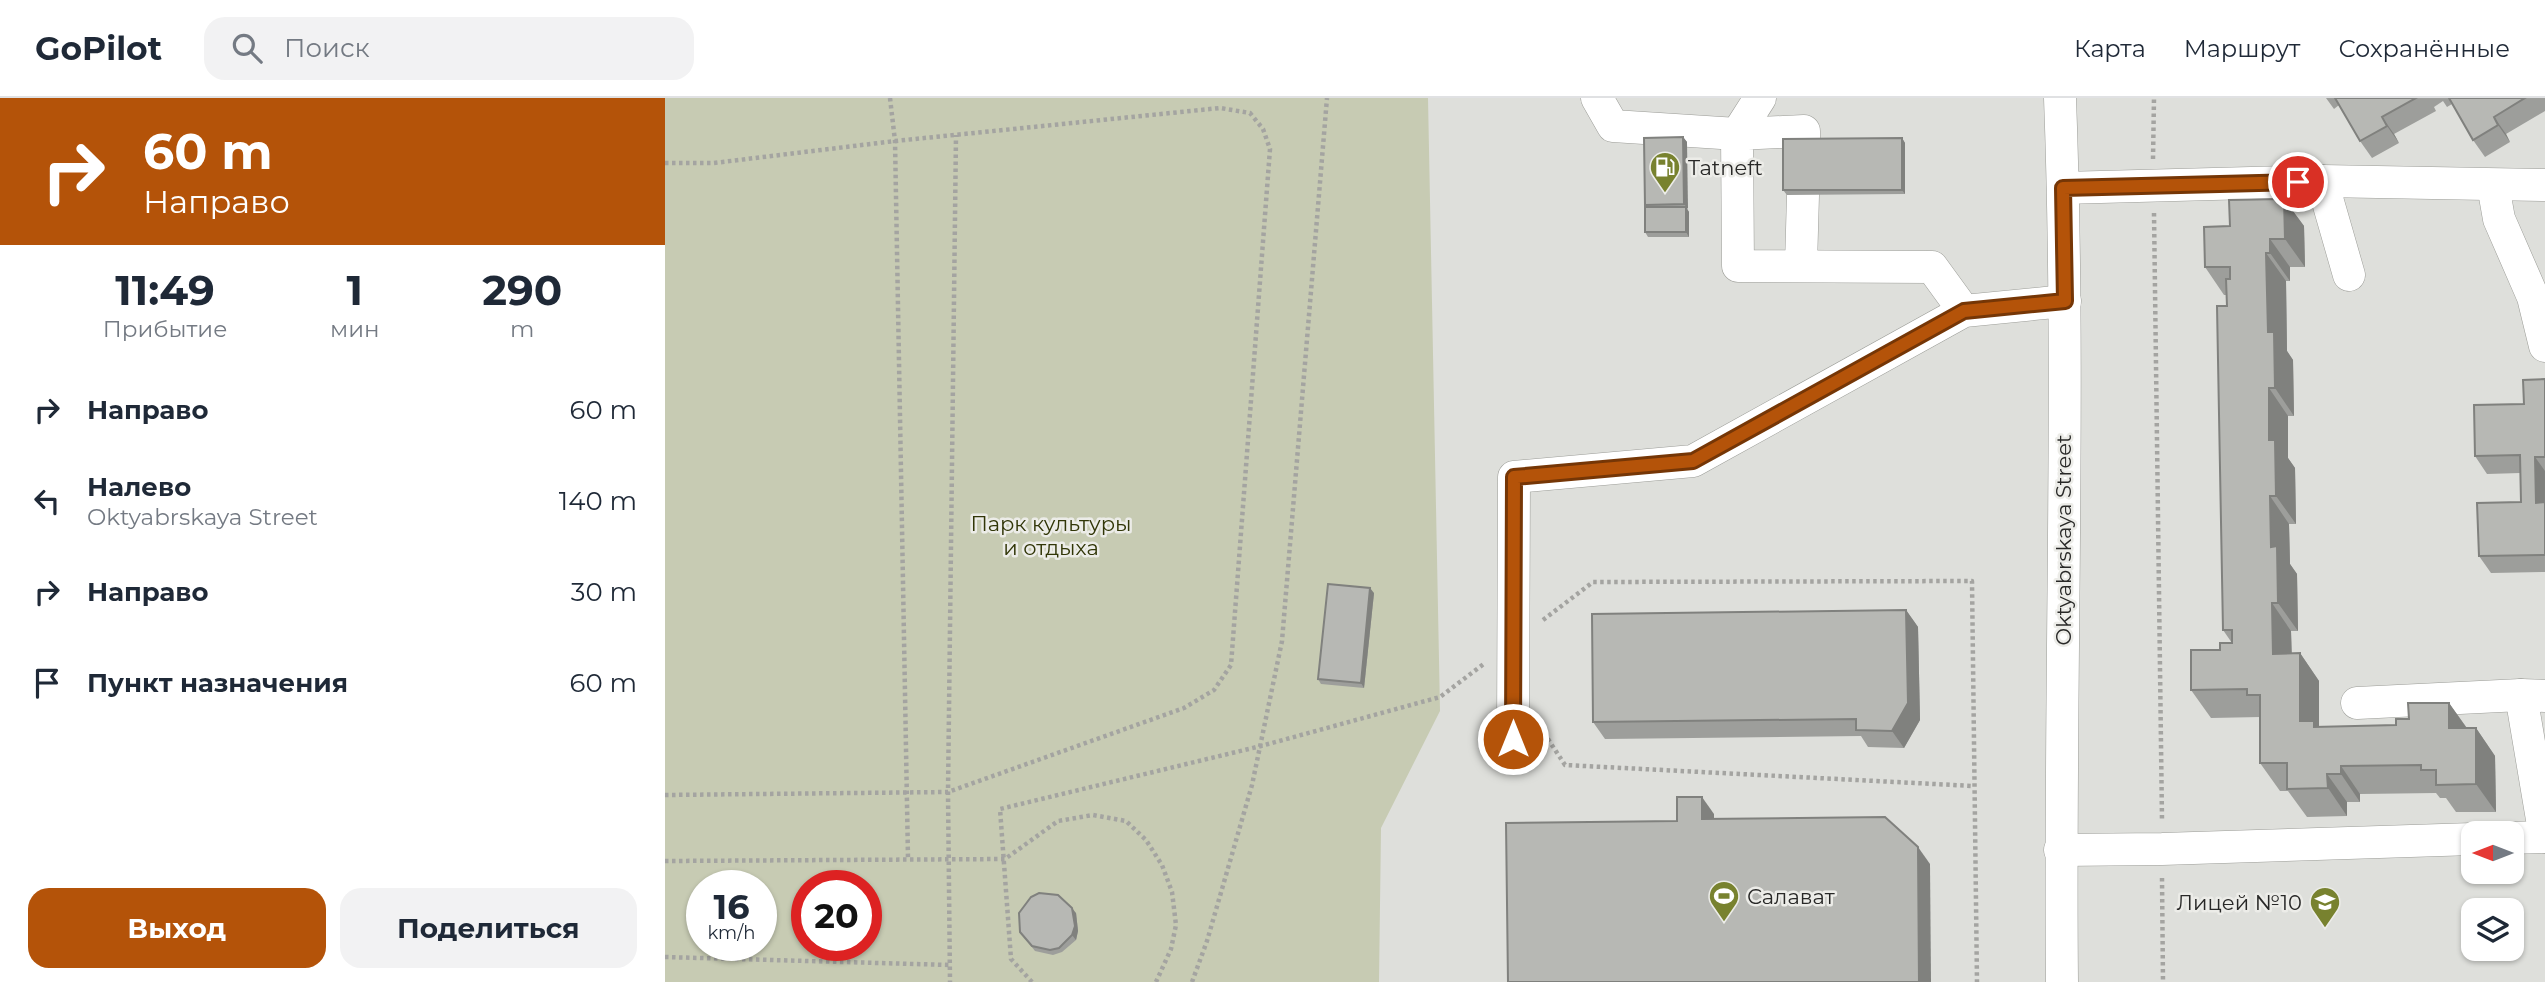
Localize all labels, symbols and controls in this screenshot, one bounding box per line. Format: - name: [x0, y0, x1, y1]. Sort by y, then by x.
- search box: [204, 17, 694, 80]
- text: GoPilot: [35, 28, 162, 68]
- icon: search: [228, 29, 266, 67]
- text: Поиск: [284, 32, 370, 64]
- text: Карта: [2074, 34, 2146, 63]
- text: Маршрут: [2184, 34, 2300, 63]
- text: Сохранённые: [2338, 34, 2510, 63]
- text: 60 m: [143, 122, 273, 181]
- icon: right: [28, 126, 119, 217]
- fuel station icon: Tatneft: [1648, 150, 1682, 194]
- pin: [2268, 152, 2328, 212]
- place label: Tatneft: [1688, 155, 1763, 180]
- icon: arrive: [2279, 163, 2317, 201]
- text: Направо: [143, 182, 290, 221]
- text: 11:49: [115, 264, 215, 316]
- text: 1: [347, 264, 363, 316]
- text: 290: [482, 264, 562, 316]
- text: Прибытие: [103, 315, 227, 343]
- text: мин: [330, 315, 380, 343]
- text: m: [510, 315, 535, 343]
- icon: right: [28, 391, 66, 429]
- text: Направо: [87, 394, 208, 426]
- text: 60 m: [570, 394, 637, 426]
- street label: Oktyabrskaya Street: [2051, 435, 2076, 645]
- text: Налево: [87, 471, 191, 503]
- icon: left: [28, 482, 66, 520]
- text: 140 m: [559, 485, 637, 517]
- text: Oktyabrskaya Street: [87, 503, 318, 531]
- park label: Парк культуры и отдыха: [970, 511, 1132, 560]
- icon: right: [28, 573, 66, 611]
- text: Направо: [87, 576, 208, 608]
- text: 30 m: [571, 576, 637, 608]
- icon: arrive: [28, 664, 66, 702]
- text: Пункт назначения: [87, 667, 348, 699]
- text: 60 m: [570, 667, 637, 699]
- position arrow: [1476, 702, 1550, 776]
- north arrow: [2461, 821, 2523, 884]
- map controls: [2461, 821, 2524, 961]
- speed limit sign: 20: [791, 870, 882, 961]
- sports icon: Салават: [1707, 879, 1741, 923]
- place label: Салават: [1747, 884, 1835, 909]
- text: 16: [713, 885, 750, 928]
- school or university icon: Лицей №10: [2308, 885, 2342, 929]
- button: Выход: [28, 888, 326, 968]
- button: Поделиться: [340, 888, 637, 968]
- place label: Лицей №10: [2177, 890, 2302, 915]
- button: layers: [2461, 898, 2524, 961]
- text: km/h: [707, 922, 756, 944]

